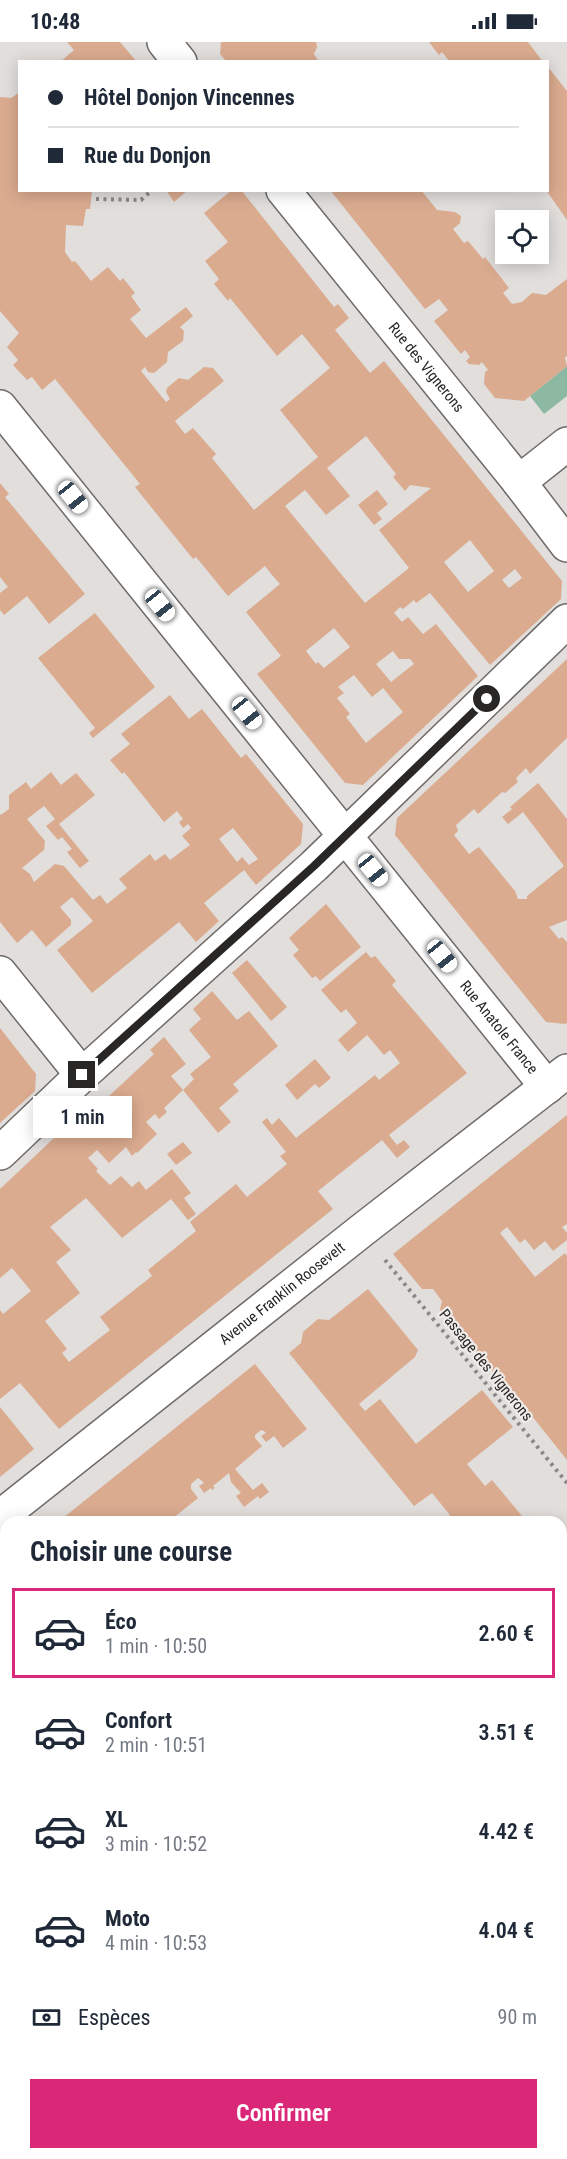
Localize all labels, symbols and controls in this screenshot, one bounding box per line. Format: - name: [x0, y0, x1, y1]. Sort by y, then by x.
- text: 10:48: [30, 9, 81, 34]
- text: Hôtel Donjon Vincennes: [84, 85, 295, 110]
- text: Rue du Donjon: [84, 143, 211, 168]
- map controls: [495, 210, 549, 264]
- button: locate: [495, 210, 549, 264]
- street label: Rue des Vignerons: [385, 319, 468, 416]
- car: [55, 477, 91, 517]
- car: [142, 585, 178, 625]
- route start: [473, 685, 500, 712]
- car: [229, 693, 265, 733]
- car: [355, 850, 391, 890]
- car: [424, 936, 460, 976]
- street label: Rue Anatole France: [456, 977, 542, 1077]
- route end: [68, 1061, 95, 1088]
- callout: 1 min: [32, 1096, 132, 1138]
- text: 1 min: [60, 1105, 105, 1129]
- street label: Avenue Franklin Roosevelt: [216, 1238, 348, 1349]
- street label: Passage des Vignerons: [435, 1306, 537, 1425]
- text: Choisir une course: [30, 1536, 232, 1568]
- icon: car: [33, 1606, 87, 1660]
- text: Éco: [105, 1609, 137, 1634]
- text: 2.60 €: [478, 1621, 534, 1646]
- text: 1 min · 10:50: [105, 1634, 207, 1658]
- icon: car: [33, 1705, 87, 1759]
- text: Confort: [105, 1708, 172, 1733]
- text: 3.51 €: [478, 1720, 534, 1745]
- text: 2 min · 10:51: [105, 1733, 207, 1757]
- icon: car: [33, 1804, 87, 1858]
- text: XL: [105, 1807, 128, 1832]
- text: 4.42 €: [478, 1819, 534, 1844]
- text: 3 min · 10:52: [105, 1832, 207, 1856]
- icon: car: [33, 1903, 87, 1957]
- text: Moto: [105, 1906, 150, 1931]
- text: 4.04 €: [478, 1918, 534, 1943]
- text: 4 min · 10:53: [105, 1931, 207, 1955]
- icon: cash: [30, 2001, 63, 2034]
- text: Espèces: [78, 2005, 151, 2030]
- text: 90 m: [498, 2005, 537, 2029]
- button: Confirmer: [30, 2079, 537, 2148]

